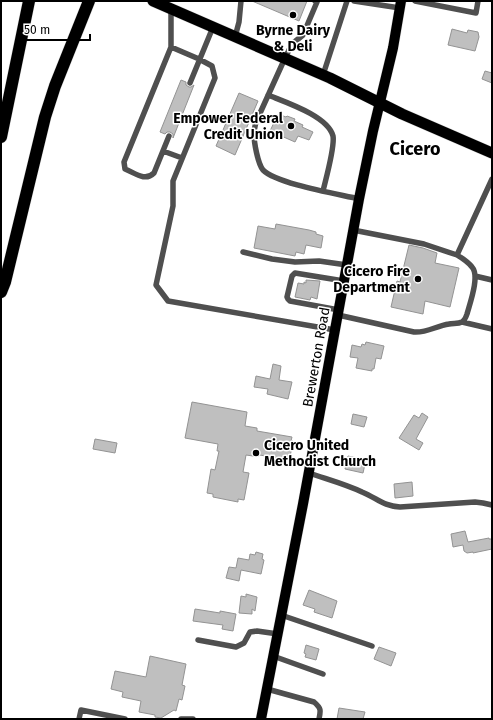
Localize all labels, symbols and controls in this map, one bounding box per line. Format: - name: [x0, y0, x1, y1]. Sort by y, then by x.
- marker: Byrne Dairy & Deli: [288, 10, 298, 20]
- scale bar: [18, 16, 90, 42]
- place label: Byrne Dairy & Deli: [256, 22, 331, 55]
- text: 50 m: [24, 23, 50, 37]
- place label: Empower Federal Credit Union: [173, 110, 284, 143]
- marker: Empower Federal Credit Union: [286, 121, 296, 131]
- district label: Cicero: [390, 138, 440, 160]
- place label: Cicero Fire Department: [333, 263, 411, 296]
- marker: Cicero Fire Department: [413, 274, 423, 284]
- street label: Brewerton Road: [299, 306, 334, 409]
- place label: Cicero United Methodist Church: [264, 437, 376, 470]
- marker: Cicero United Methodist Church: [251, 448, 261, 458]

